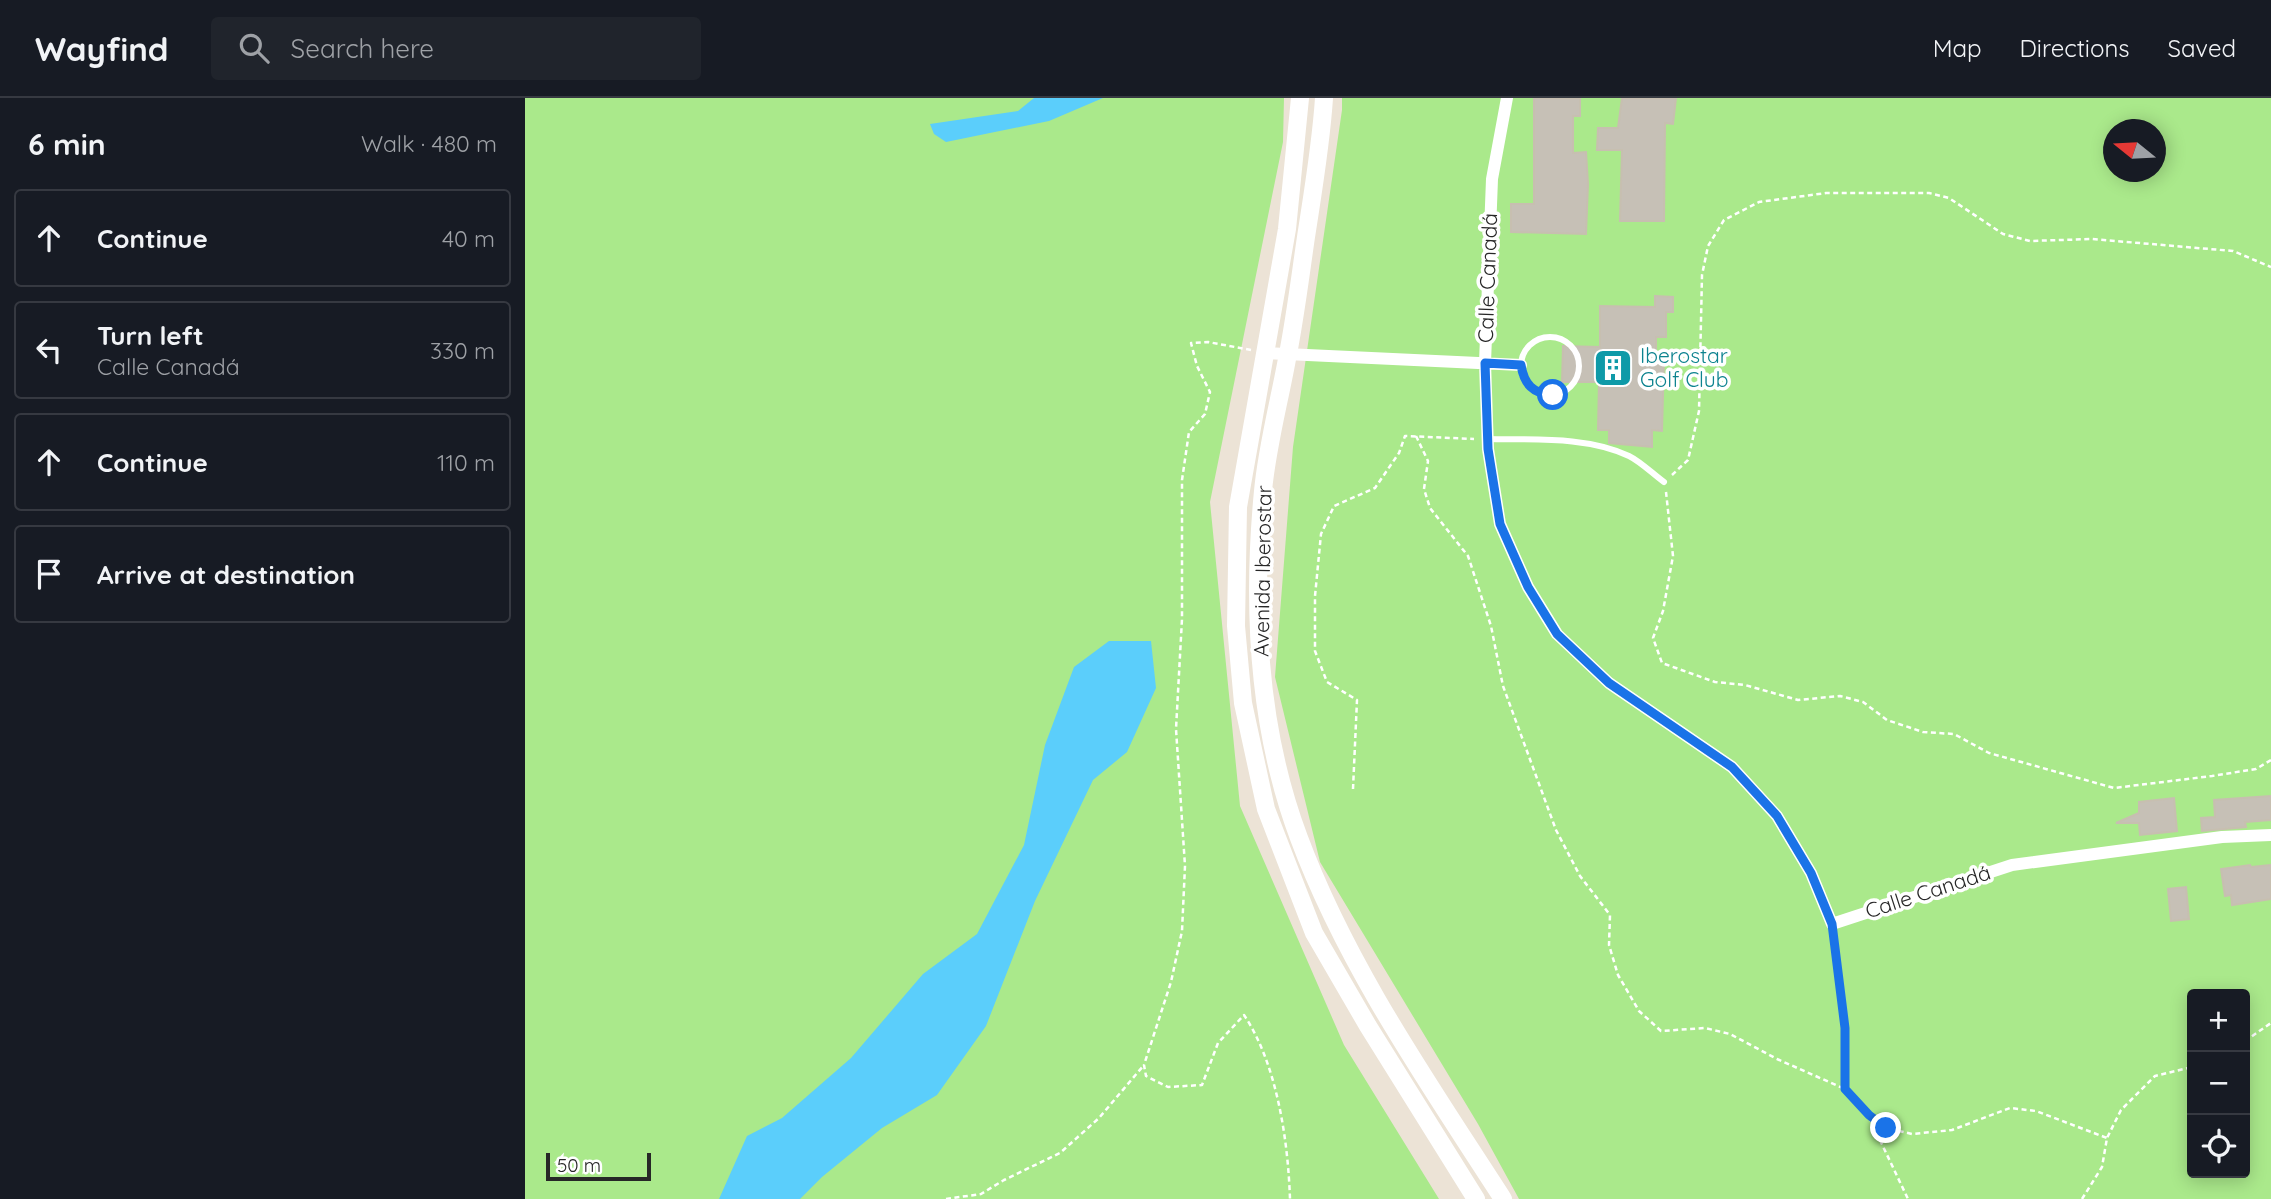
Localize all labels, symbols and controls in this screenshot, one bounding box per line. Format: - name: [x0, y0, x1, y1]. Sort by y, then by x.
- search box: [211, 17, 701, 80]
- text: Wayfind: [35, 28, 169, 69]
- icon: search: [235, 29, 273, 67]
- text: Search here: [291, 32, 434, 65]
- text: Map: [1933, 33, 1982, 63]
- text: Directions: [2020, 33, 2130, 63]
- text: Saved: [2168, 33, 2236, 63]
- north arrow: [2103, 119, 2166, 182]
- text: 6 min: [28, 125, 106, 163]
- text: Walk · 480 m: [361, 129, 497, 158]
- street label: Calle Canadá: [1472, 212, 1502, 344]
- icon: ahead: [30, 219, 68, 257]
- text: Continue: [97, 222, 208, 255]
- text: 40 m: [442, 224, 495, 253]
- text: Turn left: [97, 319, 204, 352]
- icon: left: [30, 331, 68, 369]
- text: 330 m: [430, 336, 495, 365]
- place label: Iberostar Golf Club: [1640, 342, 1729, 392]
- building icon: Iberostar Golf Club: [1592, 347, 1634, 389]
- text: Calle Canadá: [97, 352, 240, 381]
- route start: [1537, 379, 1568, 410]
- icon: ahead: [30, 443, 68, 481]
- text: Continue: [97, 446, 208, 479]
- text: 110 m: [437, 448, 495, 477]
- street label: Avenida Iberostar: [1248, 485, 1276, 657]
- icon: arrive: [30, 555, 68, 593]
- text: Arrive at destination: [97, 558, 355, 591]
- street label: Calle Canadá: [1862, 859, 1994, 924]
- map controls: [2187, 989, 2250, 1178]
- button: +: [2187, 989, 2250, 1052]
- button: −: [2187, 1052, 2250, 1115]
- route end: [1870, 1112, 1901, 1143]
- button: locate: [2187, 1115, 2250, 1178]
- scale bar: [546, 1150, 651, 1182]
- text: 50 m: [557, 1153, 601, 1177]

